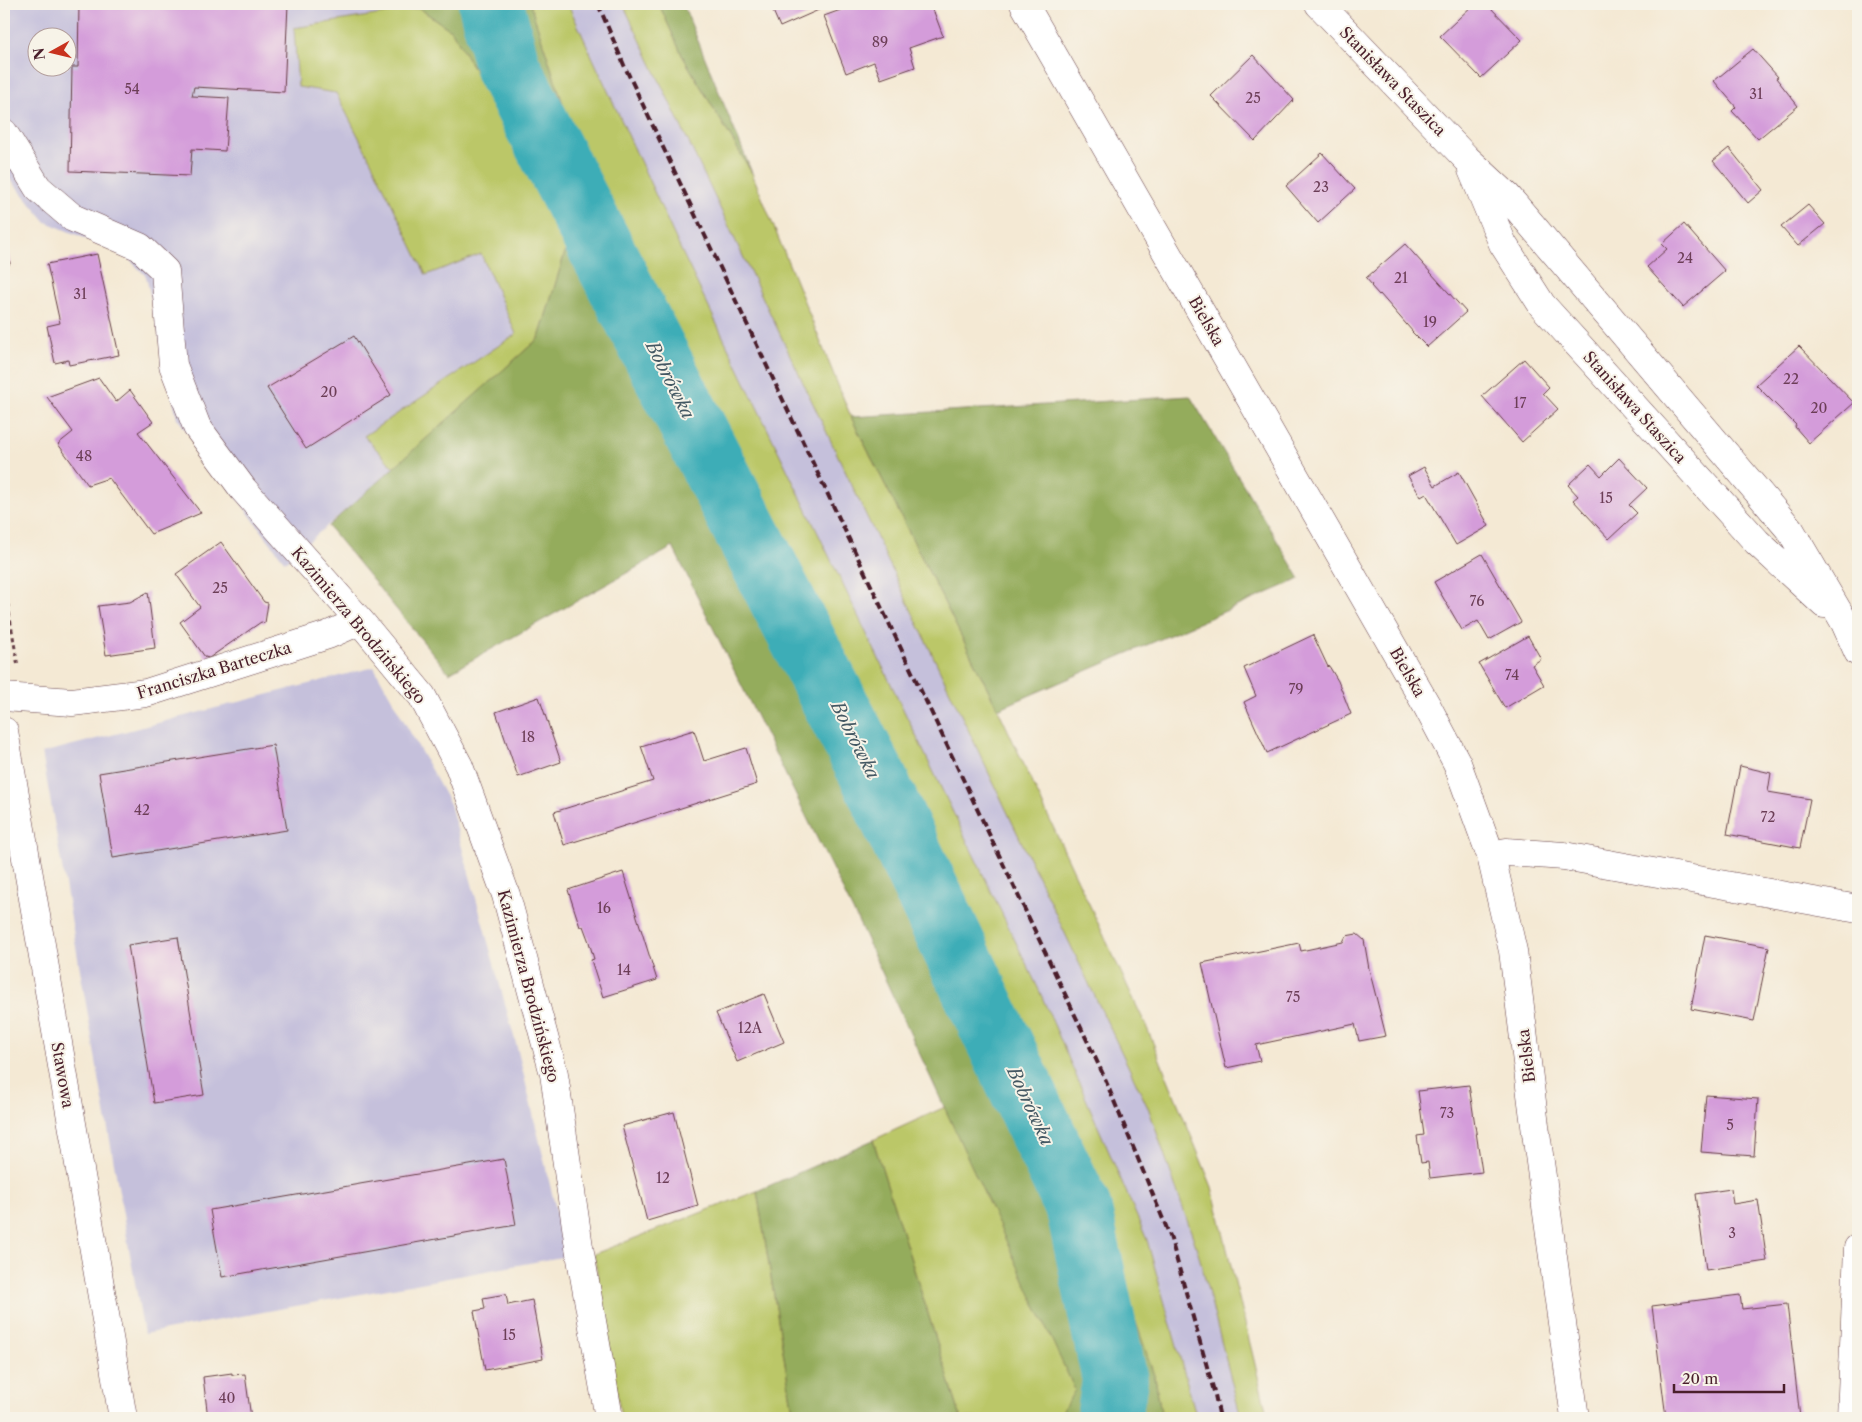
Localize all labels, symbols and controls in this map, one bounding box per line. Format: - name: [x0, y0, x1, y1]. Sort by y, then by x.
- street label: Stanisława Staszica: [1336, 22, 1451, 140]
- north arrow: [28, 28, 78, 78]
- house number: 89: [872, 33, 888, 51]
- text: N: [29, 47, 49, 61]
- house number: 54: [124, 80, 140, 98]
- house number: 31: [1749, 85, 1763, 103]
- house number: 25: [1245, 89, 1261, 107]
- house number: 23: [1313, 178, 1329, 196]
- house number: 24: [1677, 249, 1693, 267]
- house number: 21: [1394, 269, 1408, 287]
- house number: 31: [73, 285, 87, 303]
- street label: Bielska: [1185, 293, 1229, 350]
- house number: 19: [1423, 313, 1437, 331]
- water label: Bobrówka: [640, 336, 699, 423]
- street label: Stanisława Staszica: [1579, 347, 1691, 468]
- house number: 22: [1783, 370, 1799, 388]
- house number: 20: [321, 383, 338, 401]
- house number: 17: [1514, 394, 1526, 412]
- house number: 20: [1811, 399, 1828, 417]
- house number: 48: [76, 447, 92, 465]
- house number: 15: [1599, 489, 1613, 507]
- street label: Kazimierza Brodzińskiego: [288, 542, 431, 708]
- house number: 25: [212, 579, 228, 597]
- house number: 76: [1470, 592, 1484, 610]
- street label: Franciszka Barteczka: [134, 637, 294, 703]
- street label: Bielska: [1386, 644, 1430, 701]
- house number: 74: [1505, 666, 1519, 684]
- house number: 79: [1288, 680, 1304, 698]
- water label: Bobrówka: [825, 696, 884, 783]
- house number: 18: [521, 728, 535, 746]
- house number: 42: [134, 801, 150, 819]
- house number: 72: [1761, 808, 1775, 826]
- street label: Kazimierza Brodzińskiego: [494, 887, 564, 1085]
- house number: 16: [597, 899, 611, 917]
- house number: 14: [617, 961, 631, 979]
- house number: 75: [1286, 988, 1300, 1006]
- house number: 12A: [738, 1019, 763, 1037]
- street label: Bielska: [1513, 1027, 1539, 1084]
- street label: Stawowa: [47, 1040, 79, 1110]
- water label: Bobrówka: [1001, 1061, 1058, 1149]
- house number: 73: [1440, 1104, 1454, 1122]
- house number: 5: [1726, 1116, 1734, 1134]
- house number: 12: [656, 1169, 670, 1187]
- house number: 3: [1728, 1224, 1736, 1242]
- house number: 15: [502, 1326, 516, 1344]
- scale bar: [1674, 1362, 1784, 1394]
- text: 20 m: [1682, 1369, 1718, 1388]
- house number: 40: [219, 1389, 236, 1407]

